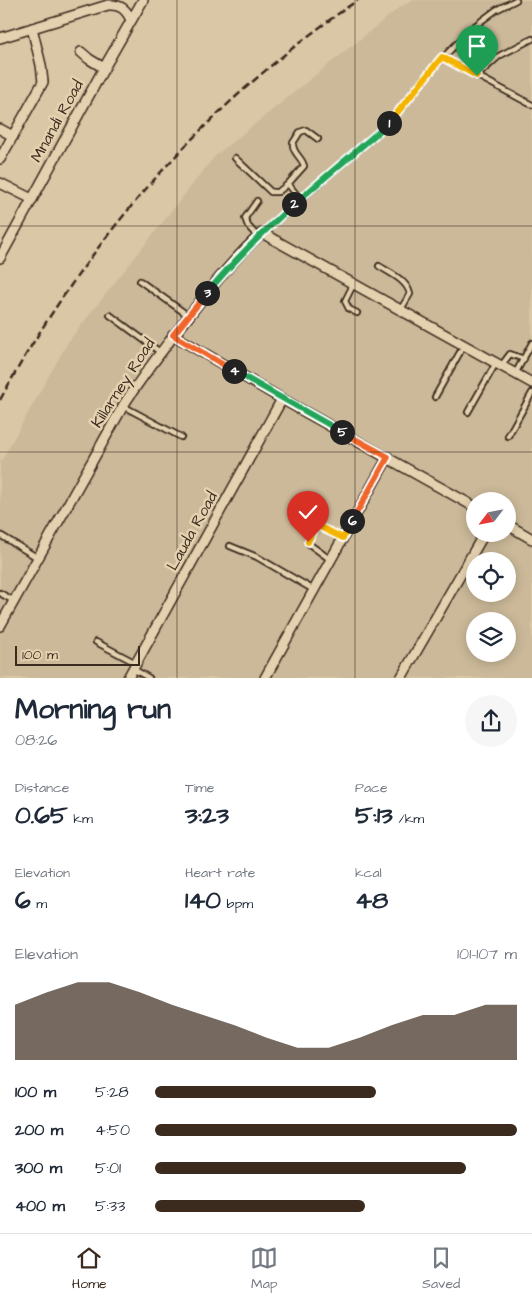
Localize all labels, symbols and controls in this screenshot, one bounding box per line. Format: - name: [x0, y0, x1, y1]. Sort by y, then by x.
- pin: [456, 25, 498, 76]
- icon: arrive: [463, 32, 491, 60]
- street label: Mnandi Road: [25, 76, 89, 166]
- pin: 1: [376, 110, 402, 136]
- text: 1: [389, 113, 390, 133]
- pin: 2: [282, 192, 306, 216]
- text: 2: [290, 194, 299, 214]
- pin: 3: [194, 280, 220, 306]
- text: 3: [204, 283, 211, 303]
- street label: Killarney Road: [86, 334, 161, 433]
- pin: 4: [222, 358, 246, 384]
- text: 4: [230, 361, 239, 381]
- pin: 5: [330, 420, 354, 444]
- text: 5: [338, 422, 347, 442]
- street label: Lauda Road: [161, 488, 223, 574]
- pin: [287, 491, 329, 542]
- north arrow: [466, 492, 516, 542]
- map controls: [466, 492, 516, 662]
- icon: check: [294, 498, 322, 526]
- pin: 6: [340, 508, 364, 534]
- text: 6: [348, 511, 357, 531]
- button: locate: [466, 552, 516, 602]
- button: layers: [466, 612, 516, 662]
- scale bar: [15, 643, 140, 666]
- text: 100 m: [22, 645, 58, 665]
- text: Morning run: [15, 690, 171, 729]
- button: share: [465, 695, 517, 747]
- text: 08:26: [15, 729, 57, 751]
- text: Distance: [15, 778, 69, 798]
- text: Time: [185, 778, 214, 798]
- text: Pace: [355, 778, 387, 798]
- text: 0.65: [15, 798, 68, 833]
- text: 3:23: [185, 798, 229, 833]
- text: 5:13: [355, 798, 393, 833]
- text: km: [68, 809, 93, 829]
- text: /km: [393, 809, 424, 829]
- text: Elevation: [15, 863, 70, 883]
- text: Heart rate: [185, 863, 255, 883]
- text: kcal: [355, 863, 382, 883]
- text: 6: [15, 883, 31, 918]
- text: 140: [185, 883, 221, 918]
- text: 48: [355, 883, 388, 918]
- text: m: [31, 894, 47, 914]
- text: bpm: [221, 894, 253, 914]
- text: Elevation: [15, 943, 78, 965]
- text: 101–107 m: [457, 943, 517, 965]
- text: 100 m: [15, 1081, 56, 1103]
- text: 5:28: [95, 1081, 129, 1103]
- text: 200 m: [15, 1119, 63, 1141]
- text: 4:50: [95, 1119, 130, 1141]
- text: 300 m: [15, 1157, 62, 1179]
- text: 5:01: [95, 1157, 121, 1179]
- text: 400 m: [15, 1195, 65, 1217]
- text: 5:33: [95, 1195, 125, 1217]
- tab: Home: [72, 1244, 107, 1294]
- tab: Map: [250, 1244, 278, 1294]
- tab: Saved: [422, 1244, 460, 1294]

